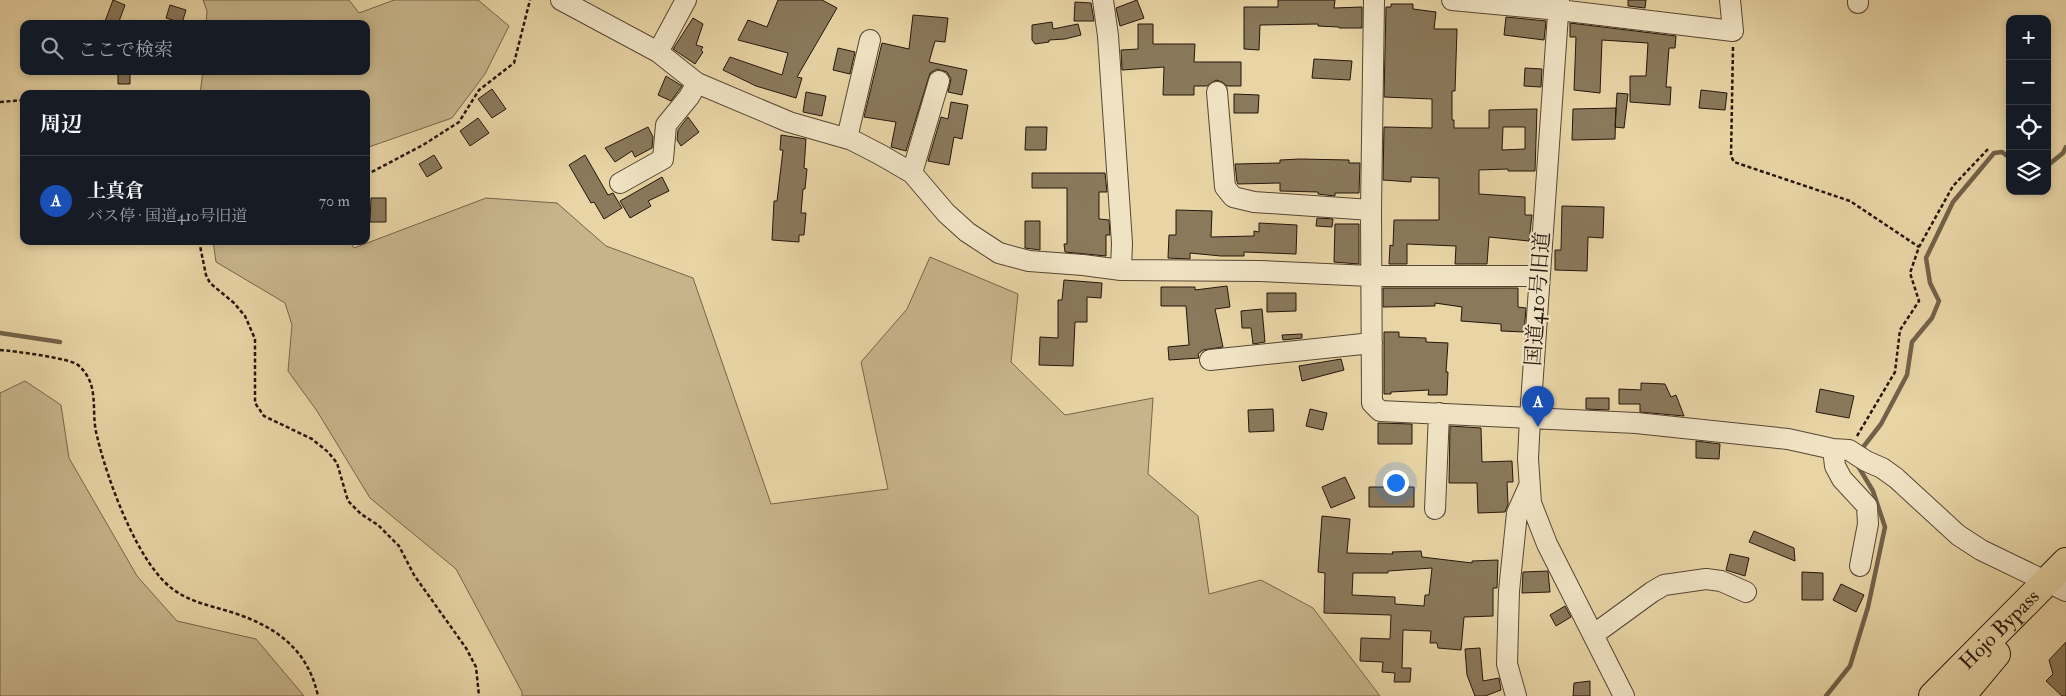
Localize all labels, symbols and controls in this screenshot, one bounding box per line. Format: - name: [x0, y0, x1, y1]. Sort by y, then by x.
- map controls: [2006, 15, 2051, 195]
- button: +: [2006, 15, 2051, 60]
- search box: [20, 20, 370, 75]
- icon: search: [38, 34, 66, 62]
- text: ここで検索: [78, 38, 173, 62]
- button: −: [2006, 60, 2051, 105]
- button: locate: [2006, 105, 2051, 150]
- text: 周辺: [40, 111, 82, 138]
- button: layers: [2006, 150, 2051, 195]
- text: 上真倉: [87, 179, 144, 203]
- text: A: [51, 191, 61, 211]
- text: 70 m: [319, 191, 350, 211]
- text: バス停 · 国道410号旧道: [87, 206, 247, 226]
- street label: 国道410号旧道: [1520, 231, 1556, 367]
- pin: A: [1522, 386, 1554, 427]
- your location: [1383, 470, 1409, 496]
- street label: Hojo Bypass: [1953, 583, 2045, 675]

